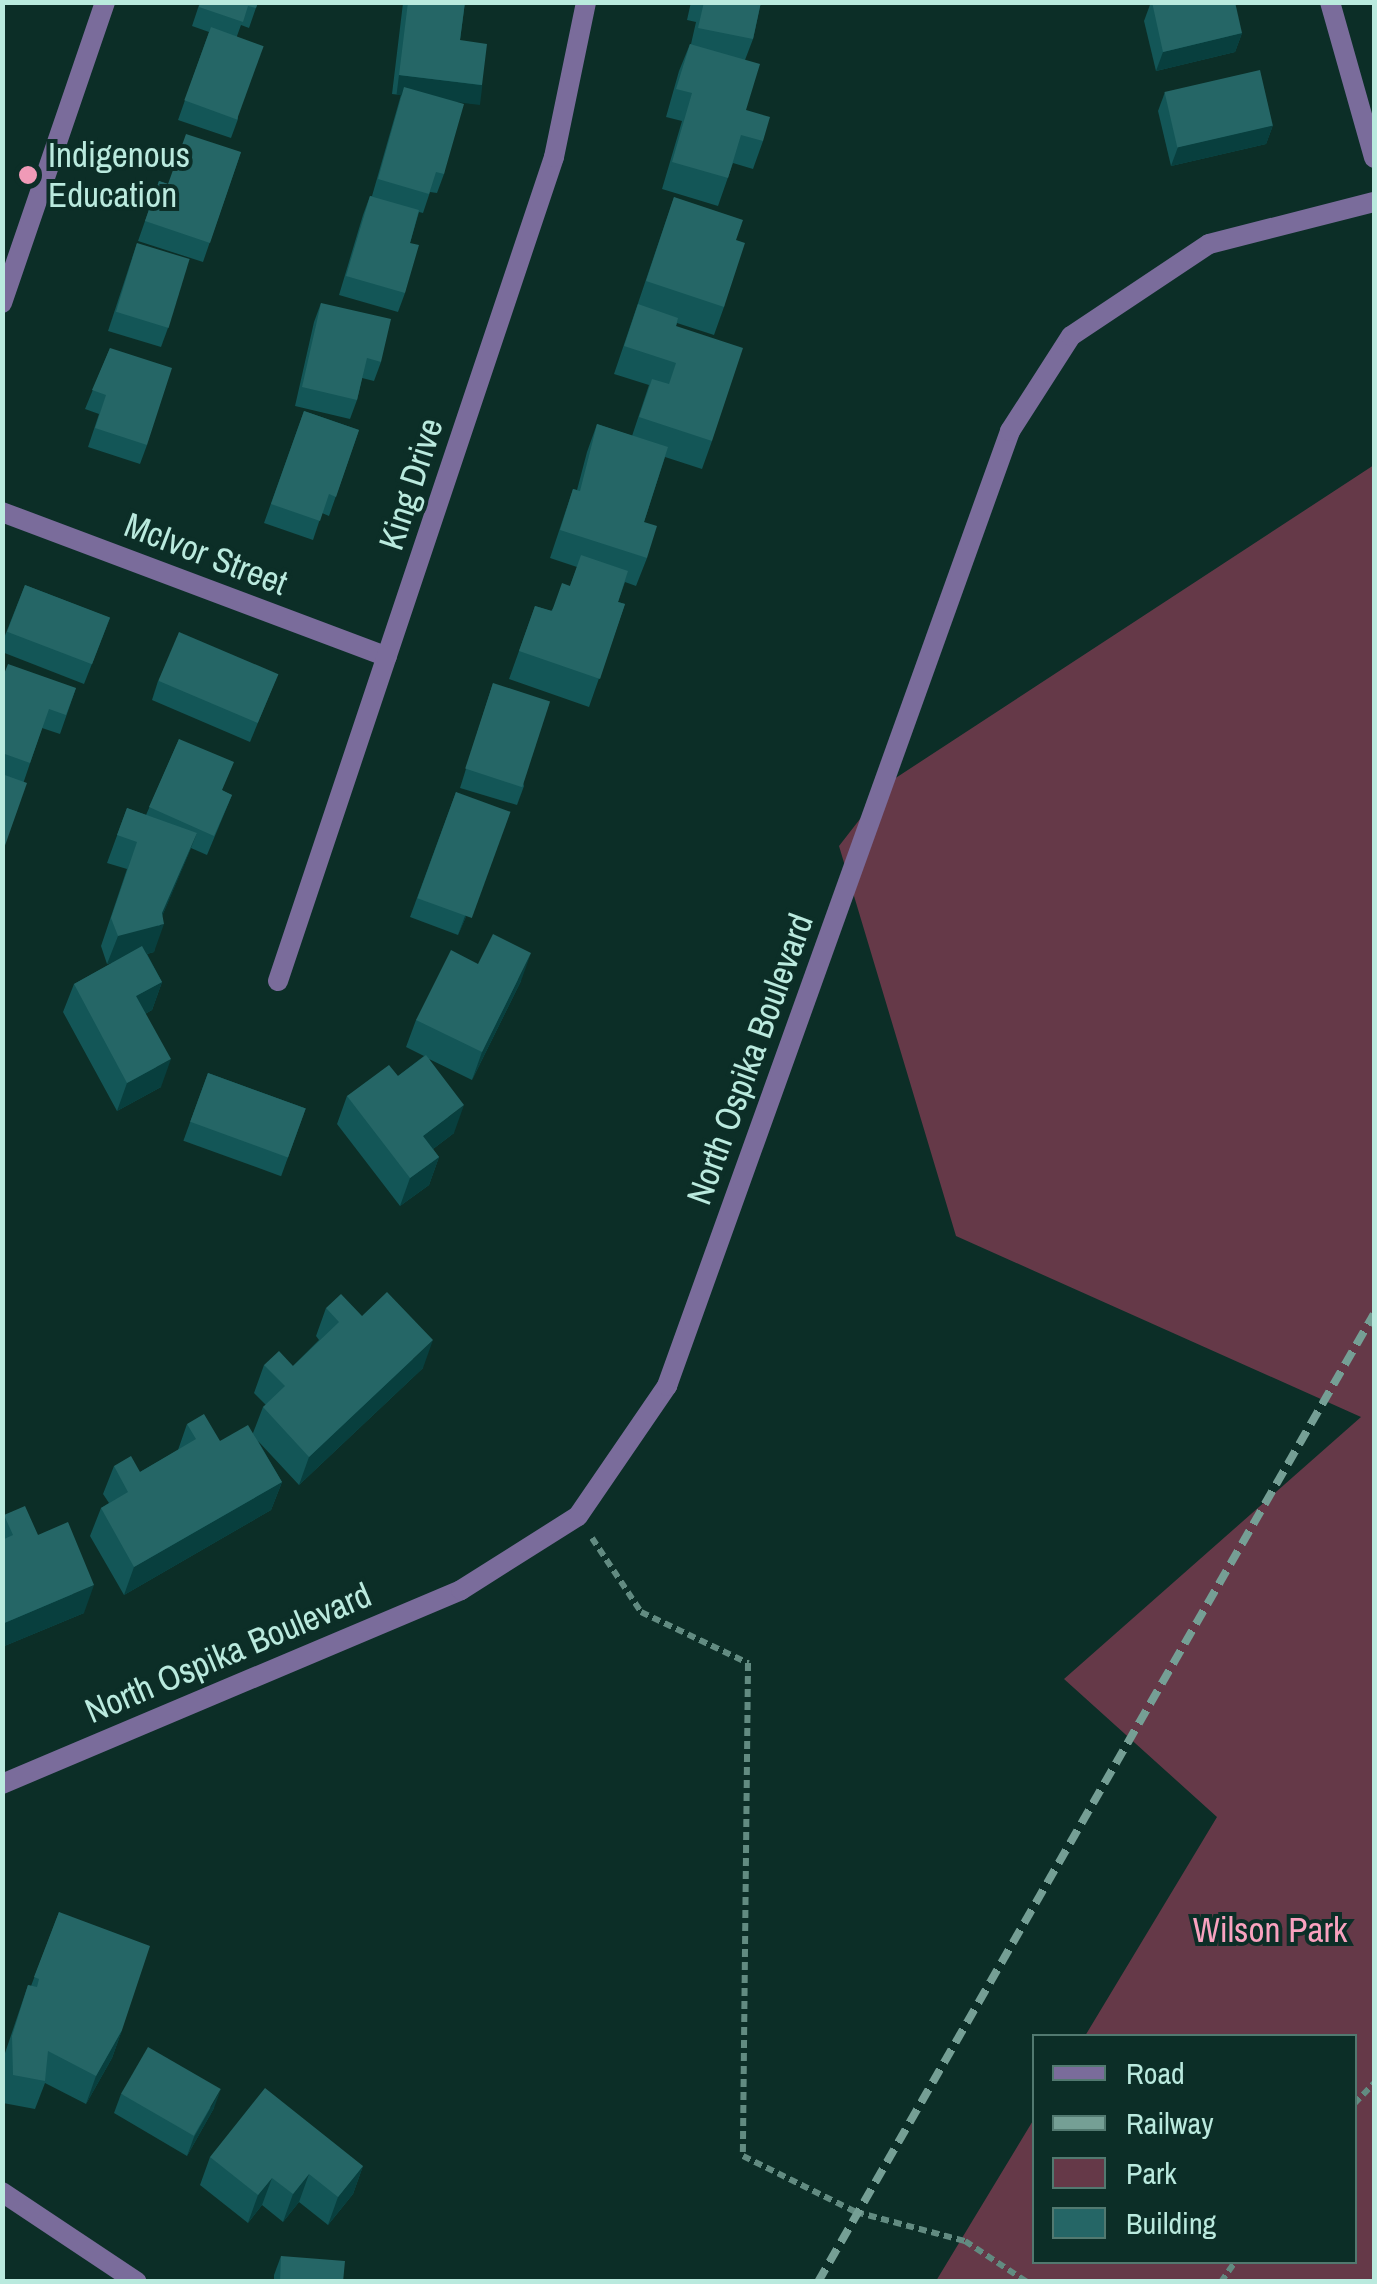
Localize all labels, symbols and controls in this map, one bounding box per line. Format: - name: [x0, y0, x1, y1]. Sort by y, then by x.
- place label: Indigenous Education: [48, 134, 190, 216]
- marker: Indigenous Education: [17, 164, 39, 186]
- street label: King Drive: [370, 413, 452, 555]
- street label: McIvor Street: [119, 504, 293, 604]
- street label: North Ospika Boulevard: [678, 908, 822, 1210]
- street label: North Ospika Boulevard: [79, 1574, 377, 1732]
- park label: Wilson Park: [1193, 1909, 1347, 1951]
- legend: [1032, 2034, 1357, 2264]
- text: Road: [1126, 2053, 1185, 2093]
- text: Railway: [1126, 2103, 1213, 2143]
- text: Park: [1126, 2153, 1177, 2193]
- text: Building: [1126, 2203, 1216, 2243]

